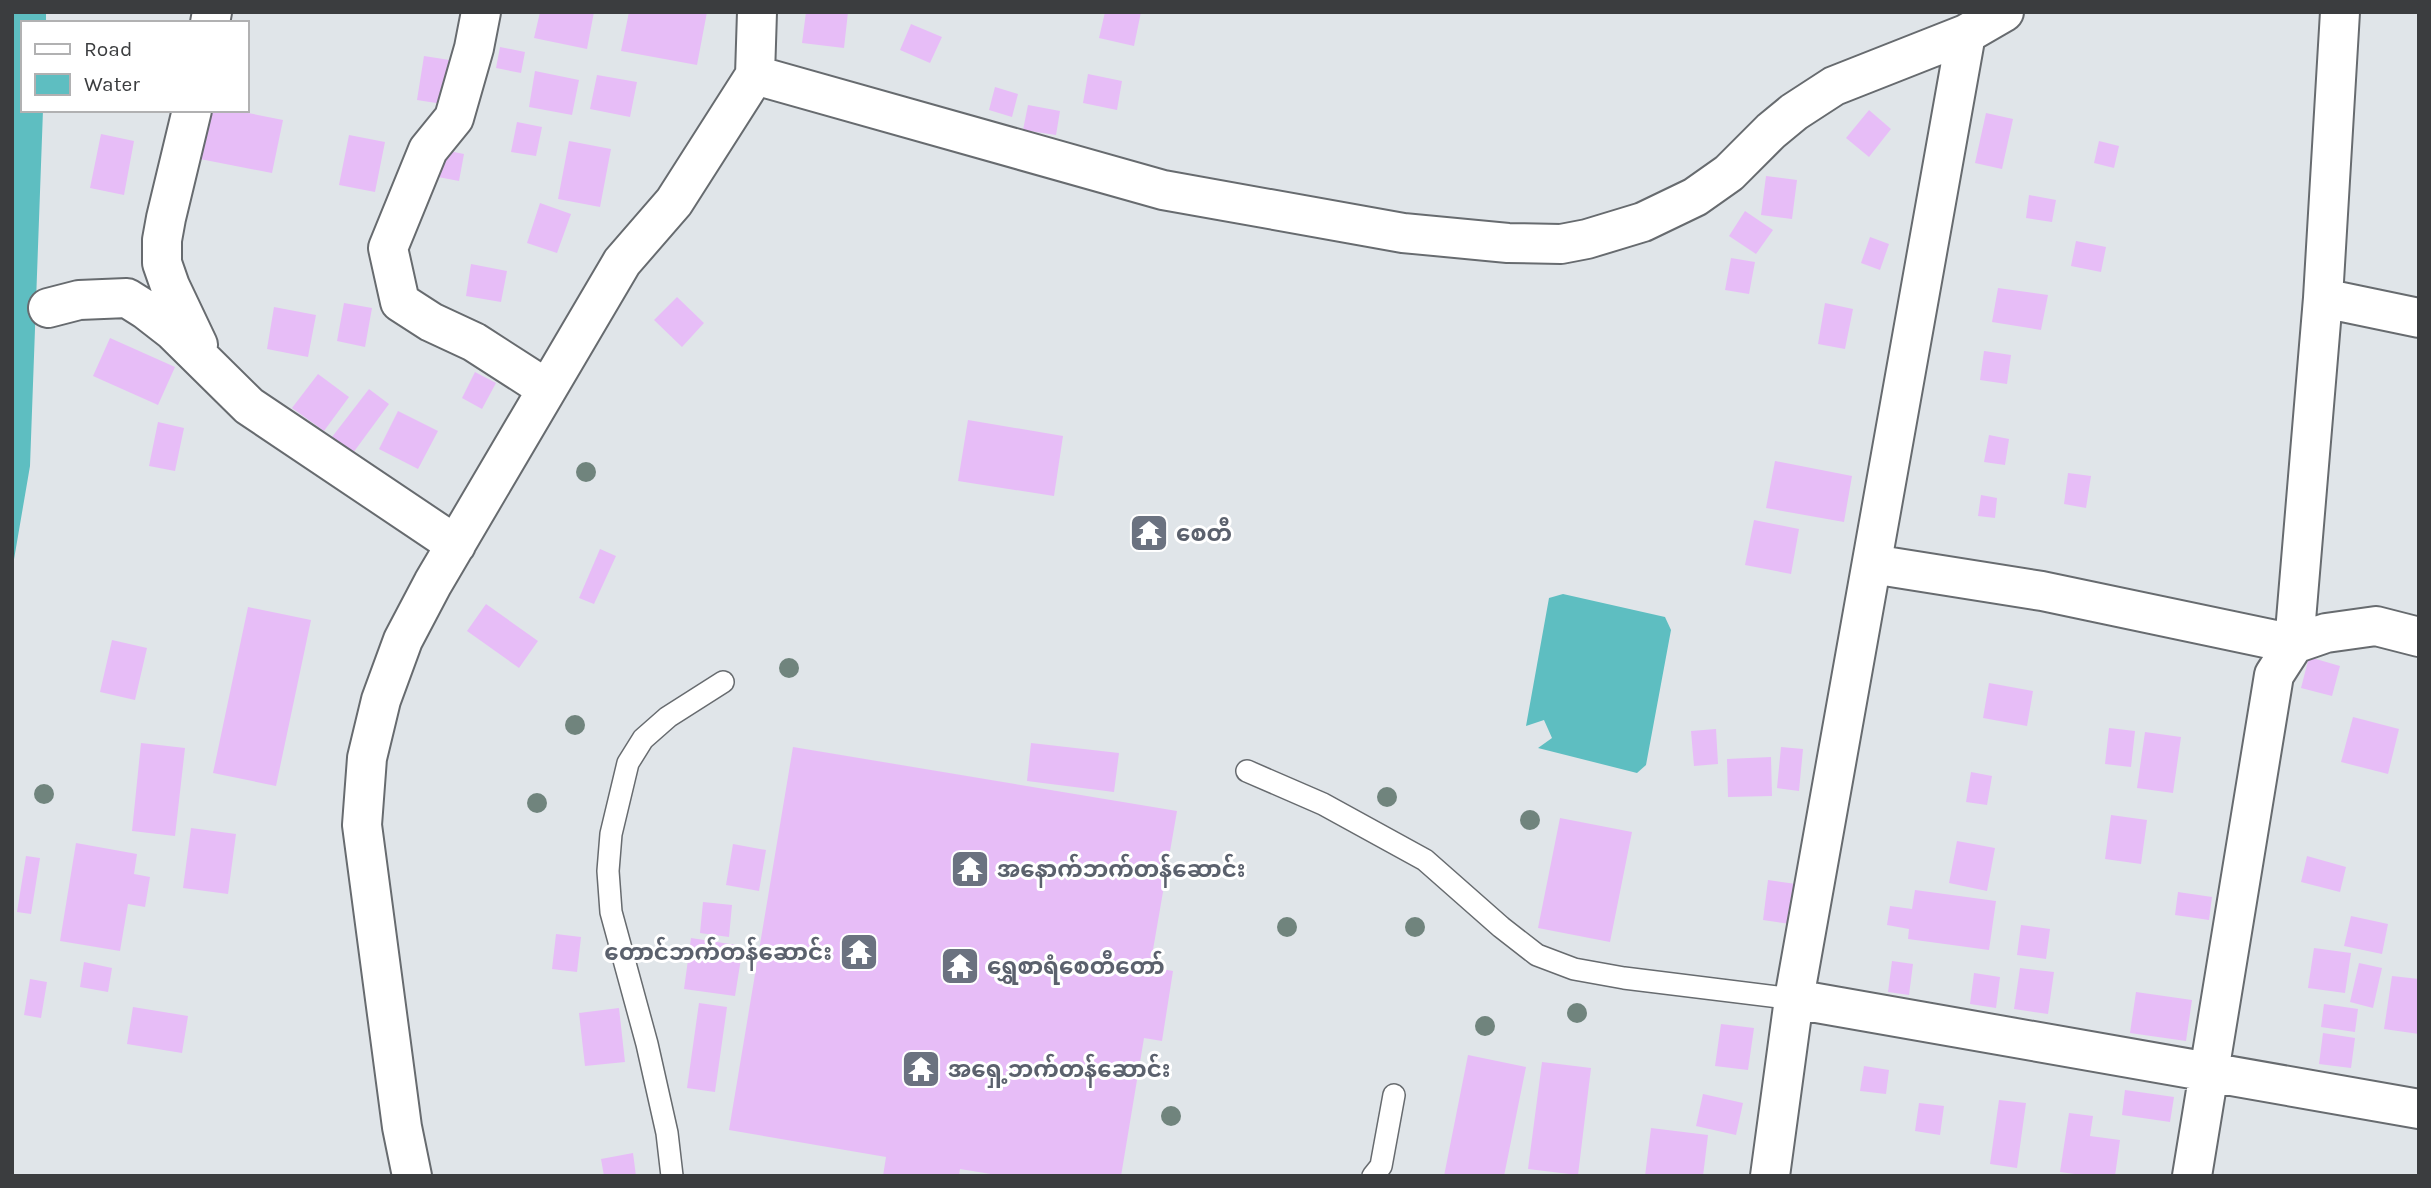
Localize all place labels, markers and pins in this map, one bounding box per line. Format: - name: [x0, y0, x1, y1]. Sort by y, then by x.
- temple icon: စေတီ: [1128, 512, 1170, 554]
- place label: စေတီ: [1176, 517, 1232, 547]
- temple icon: အနောက်ဘက်တန်ဆောင်း: [949, 848, 991, 890]
- place label: အနောက်ဘက်တန်ဆောင်း: [997, 853, 1246, 888]
- temple icon: တောင်ဘက်တန်ဆောင်း: [838, 931, 880, 973]
- place label: တောင်ဘက်တန်ဆောင်း: [604, 936, 832, 971]
- temple icon: ရွှေစာရံစေတီတော်: [939, 945, 981, 987]
- place label: ရွှေစာရံစေတီတော်: [987, 950, 1165, 985]
- temple icon: အရှေ့ဘက်တန်ဆောင်း: [900, 1048, 942, 1090]
- place label: အရှေ့ဘက်တန်ဆောင်း: [948, 1053, 1171, 1088]

